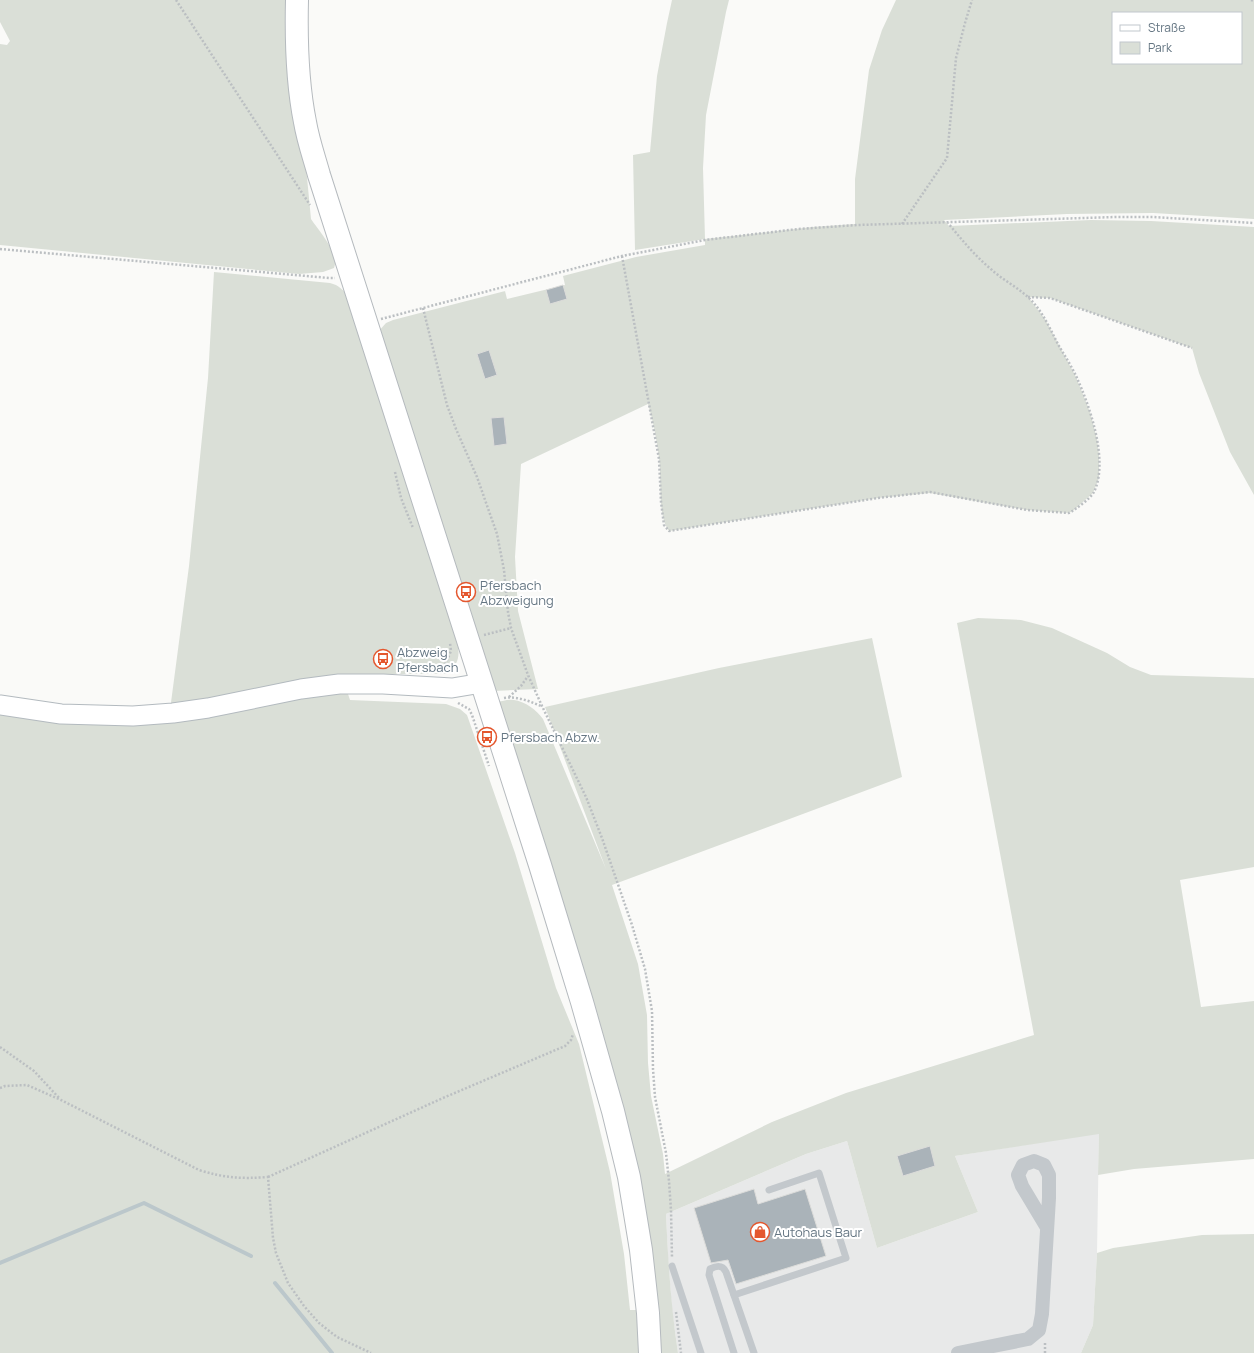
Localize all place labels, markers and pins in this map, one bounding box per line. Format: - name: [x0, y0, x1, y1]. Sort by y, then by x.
- place label: Pfersbach Abzweigung: [480, 576, 554, 609]
- bus stop icon: Pfersbach Abzweigung: [455, 581, 477, 603]
- place label: Abzweig Pfersbach: [397, 643, 458, 676]
- bus stop icon: Abzweig Pfersbach: [372, 648, 394, 670]
- bus stop icon: Pfersbach Abzw.: [476, 726, 498, 748]
- place label: Pfersbach Abzw.: [501, 728, 600, 746]
- shop icon: Autohaus Baur: [749, 1221, 771, 1243]
- place label: Autohaus Baur: [774, 1223, 863, 1241]

